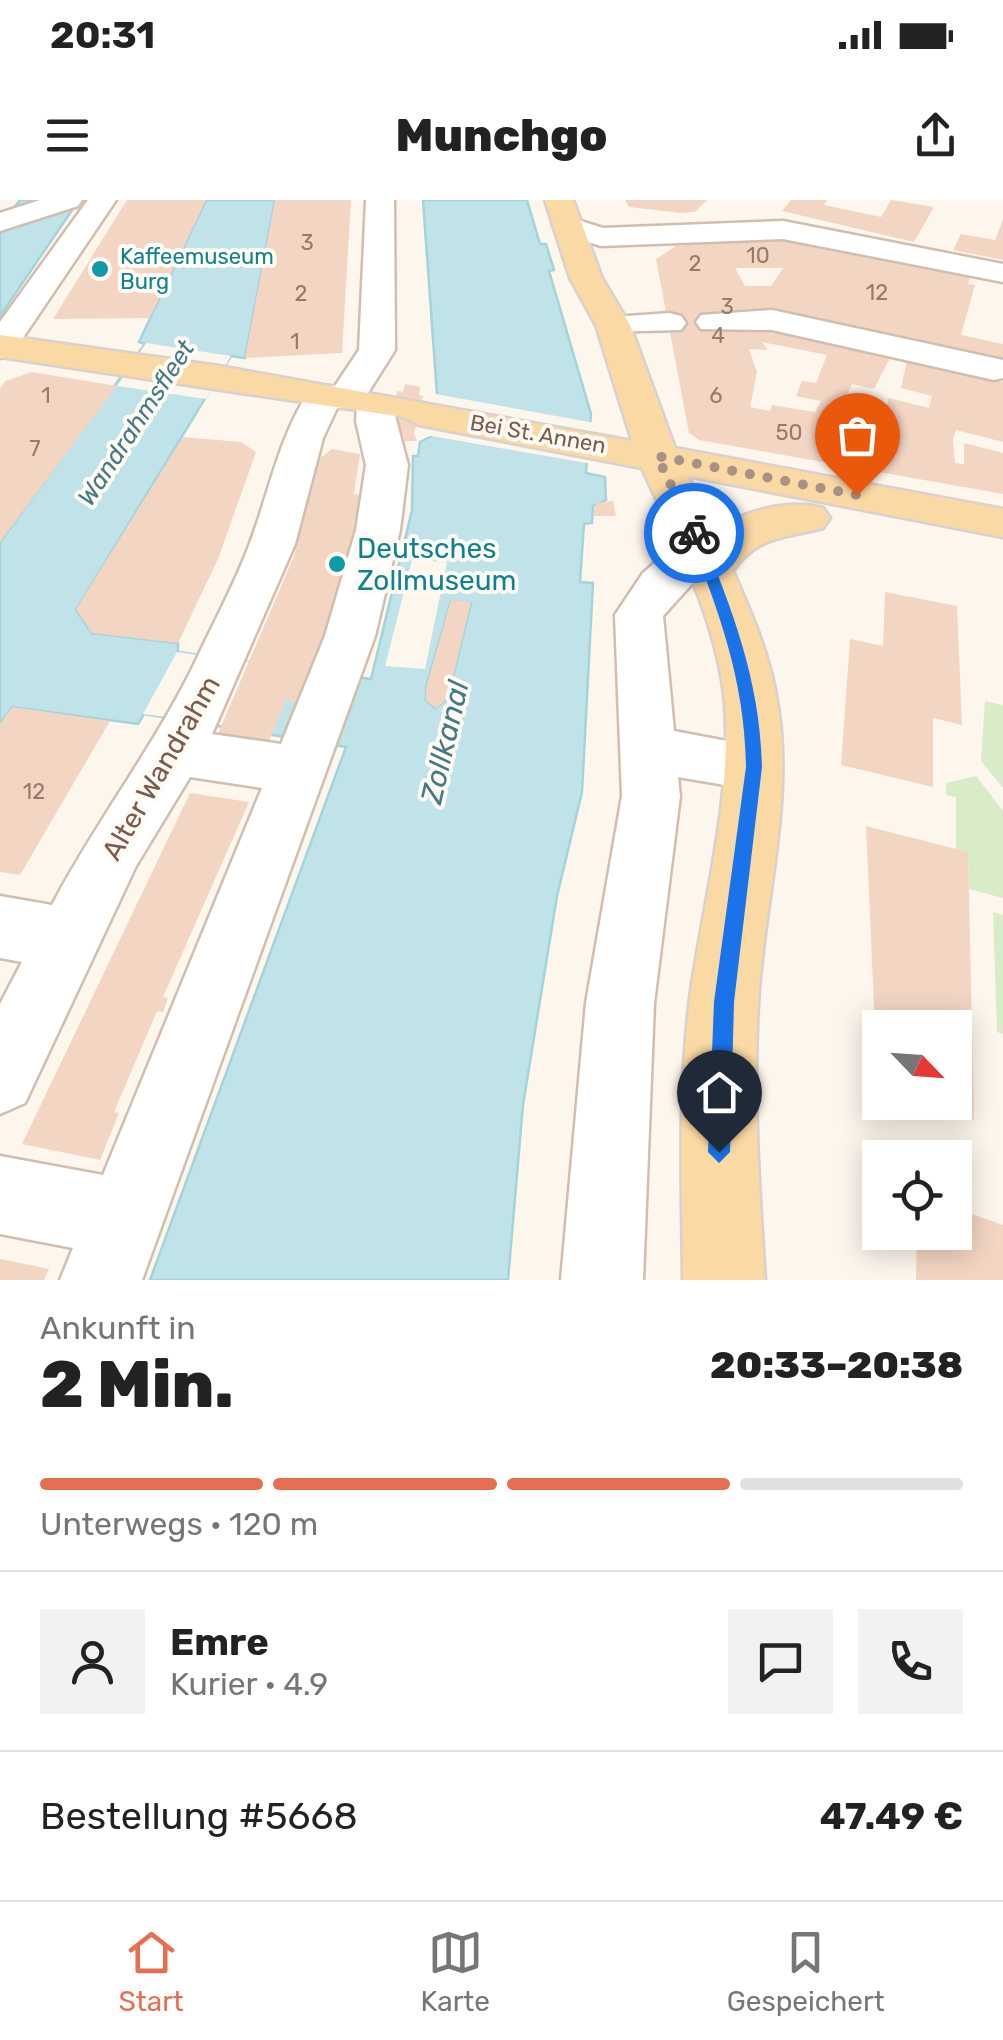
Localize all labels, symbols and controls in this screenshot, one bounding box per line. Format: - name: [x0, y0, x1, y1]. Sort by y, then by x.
- text: 20:31: [50, 12, 155, 58]
- icon: menu: [40, 108, 95, 163]
- icon: share: [908, 108, 963, 163]
- text: Munchgo: [396, 109, 607, 162]
- house number: 3: [300, 229, 314, 256]
- house number: 10: [746, 242, 770, 269]
- place label: Kaffeemuseum Burg: [120, 243, 274, 295]
- house number: 2: [689, 250, 701, 277]
- marker: Kaffeemuseum Burg: [89, 258, 111, 280]
- house number: 12: [866, 279, 888, 306]
- house number: 2: [295, 280, 307, 307]
- house number: 3: [720, 293, 734, 320]
- house number: 4: [711, 322, 725, 349]
- house number: 1: [290, 328, 300, 355]
- water label: Wandrahmsfleet: [72, 335, 200, 511]
- house number: 1: [41, 382, 51, 409]
- house number: 6: [709, 382, 723, 409]
- pin: [815, 393, 900, 496]
- icon: bag: [830, 408, 885, 463]
- street label: Bei St. Annen: [468, 409, 608, 459]
- house number: 50: [775, 419, 803, 446]
- house number: 7: [29, 435, 41, 462]
- courier: [644, 483, 744, 583]
- icon: bike: [667, 506, 722, 561]
- place label: Deutsches Zollmuseum: [357, 532, 517, 597]
- marker: Deutsches Zollmuseum: [326, 553, 348, 575]
- street label: Alter Wandrahm: [95, 670, 227, 866]
- water label: Zollkanal: [413, 676, 477, 808]
- house number: 12: [23, 778, 45, 805]
- north arrow: [862, 1010, 972, 1120]
- map controls: [862, 1010, 972, 1250]
- pin: [677, 1050, 762, 1153]
- icon: home: [692, 1065, 747, 1120]
- button: locate: [862, 1140, 972, 1250]
- text: Ankunft in: [40, 1309, 196, 1347]
- text: 20:33–20:38: [710, 1342, 963, 1388]
- text: 2 Min.: [40, 1346, 234, 1423]
- text: Unterwegs · 120 m: [40, 1505, 318, 1543]
- button: person: [40, 1609, 145, 1714]
- button: chat: [728, 1609, 833, 1714]
- button: phone: [858, 1609, 963, 1714]
- text: Emre: [170, 1619, 269, 1665]
- text: Kurier · 4.9: [170, 1665, 328, 1703]
- text: Bestellung #5668: [40, 1793, 358, 1839]
- text: 47.49 €: [820, 1793, 963, 1839]
- tab: Start: [118, 1925, 184, 2018]
- tab: Karte: [421, 1925, 490, 2018]
- tab: Gespeichert: [727, 1925, 885, 2018]

